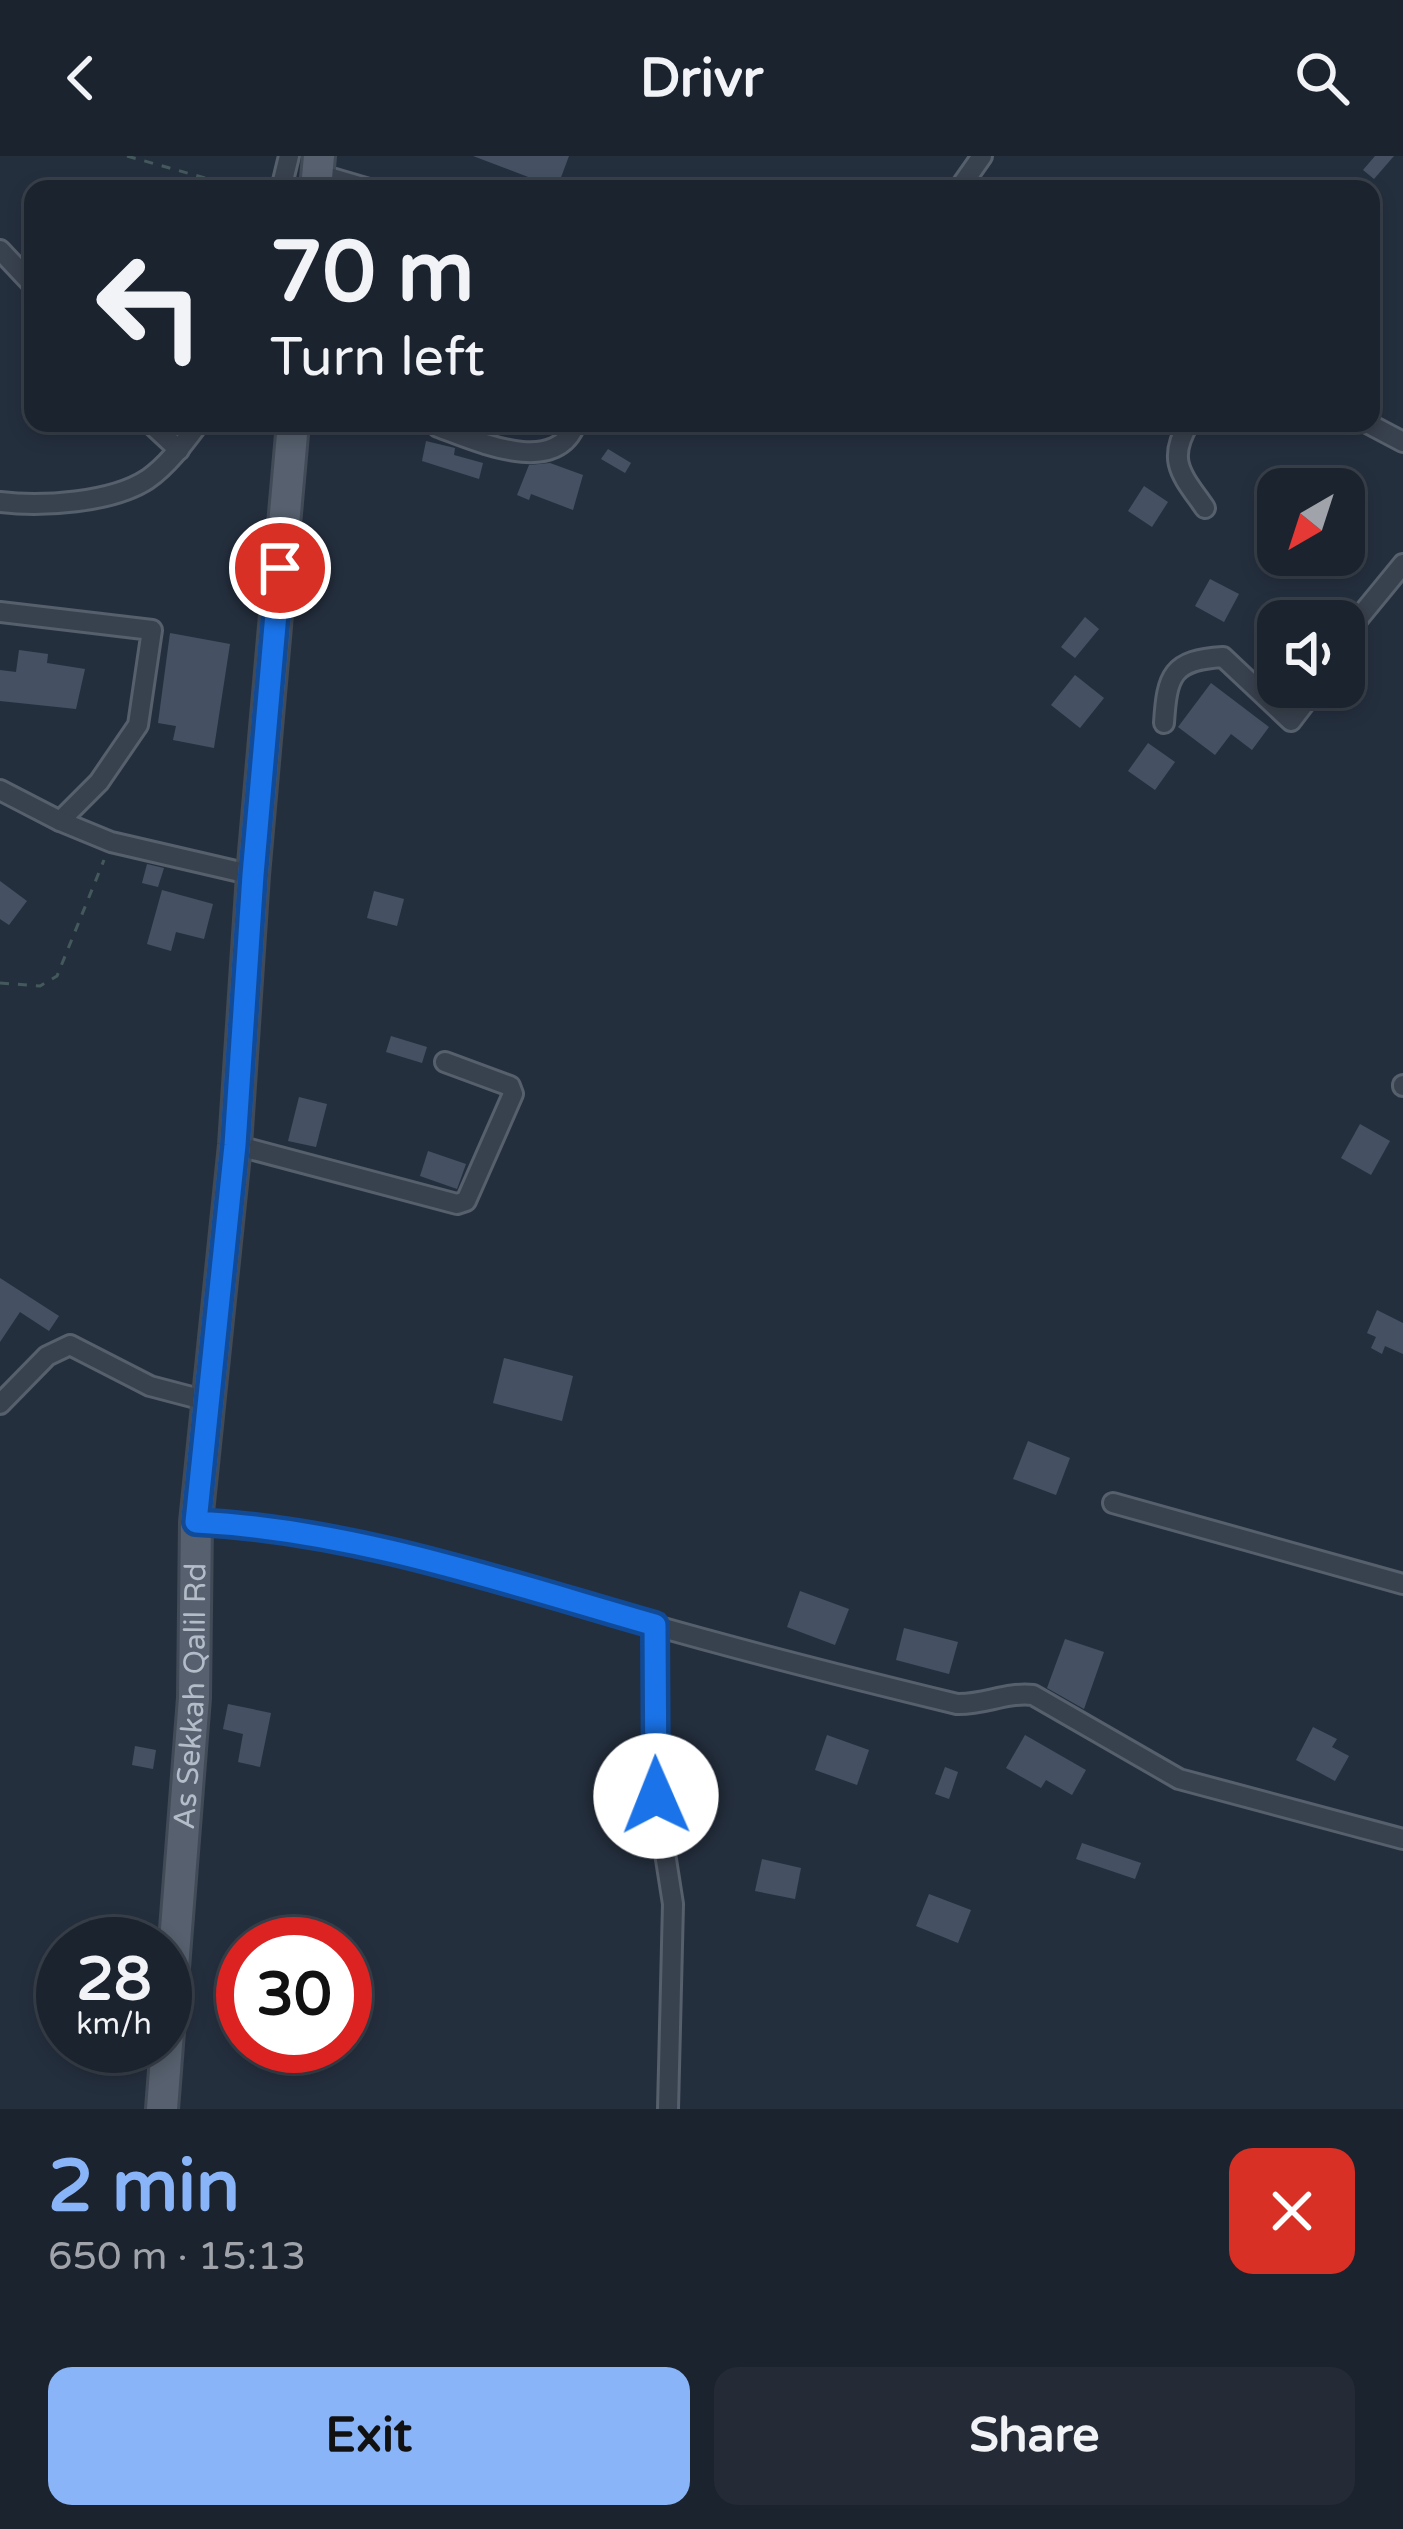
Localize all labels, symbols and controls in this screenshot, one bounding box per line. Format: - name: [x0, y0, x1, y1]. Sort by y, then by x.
- icon: back: [48, 45, 114, 111]
- icon: search: [1289, 45, 1355, 111]
- text: Drivr: [640, 46, 763, 111]
- text: 70 m: [270, 223, 474, 324]
- icon: left: [72, 228, 228, 384]
- text: Turn left: [270, 325, 485, 390]
- north arrow: [1257, 468, 1365, 576]
- map controls: [1257, 468, 1365, 708]
- pin: [229, 517, 331, 619]
- icon: arrive: [247, 535, 313, 601]
- button: sound: [1257, 600, 1365, 708]
- street label: As Sekkah Qalil Rd: [165, 1563, 214, 1831]
- position arrow: [593, 1733, 719, 1859]
- speed limit sign: 30: [216, 1917, 372, 2073]
- text: 28: [76, 1944, 152, 2016]
- text: km/h: [76, 2006, 152, 2043]
- text: 2 min: [48, 2144, 240, 2231]
- button: close: [1229, 2148, 1355, 2274]
- text: 650 m · 15:13: [48, 2233, 306, 2280]
- button: Exit: [48, 2367, 690, 2505]
- button: Share: [714, 2367, 1355, 2505]

